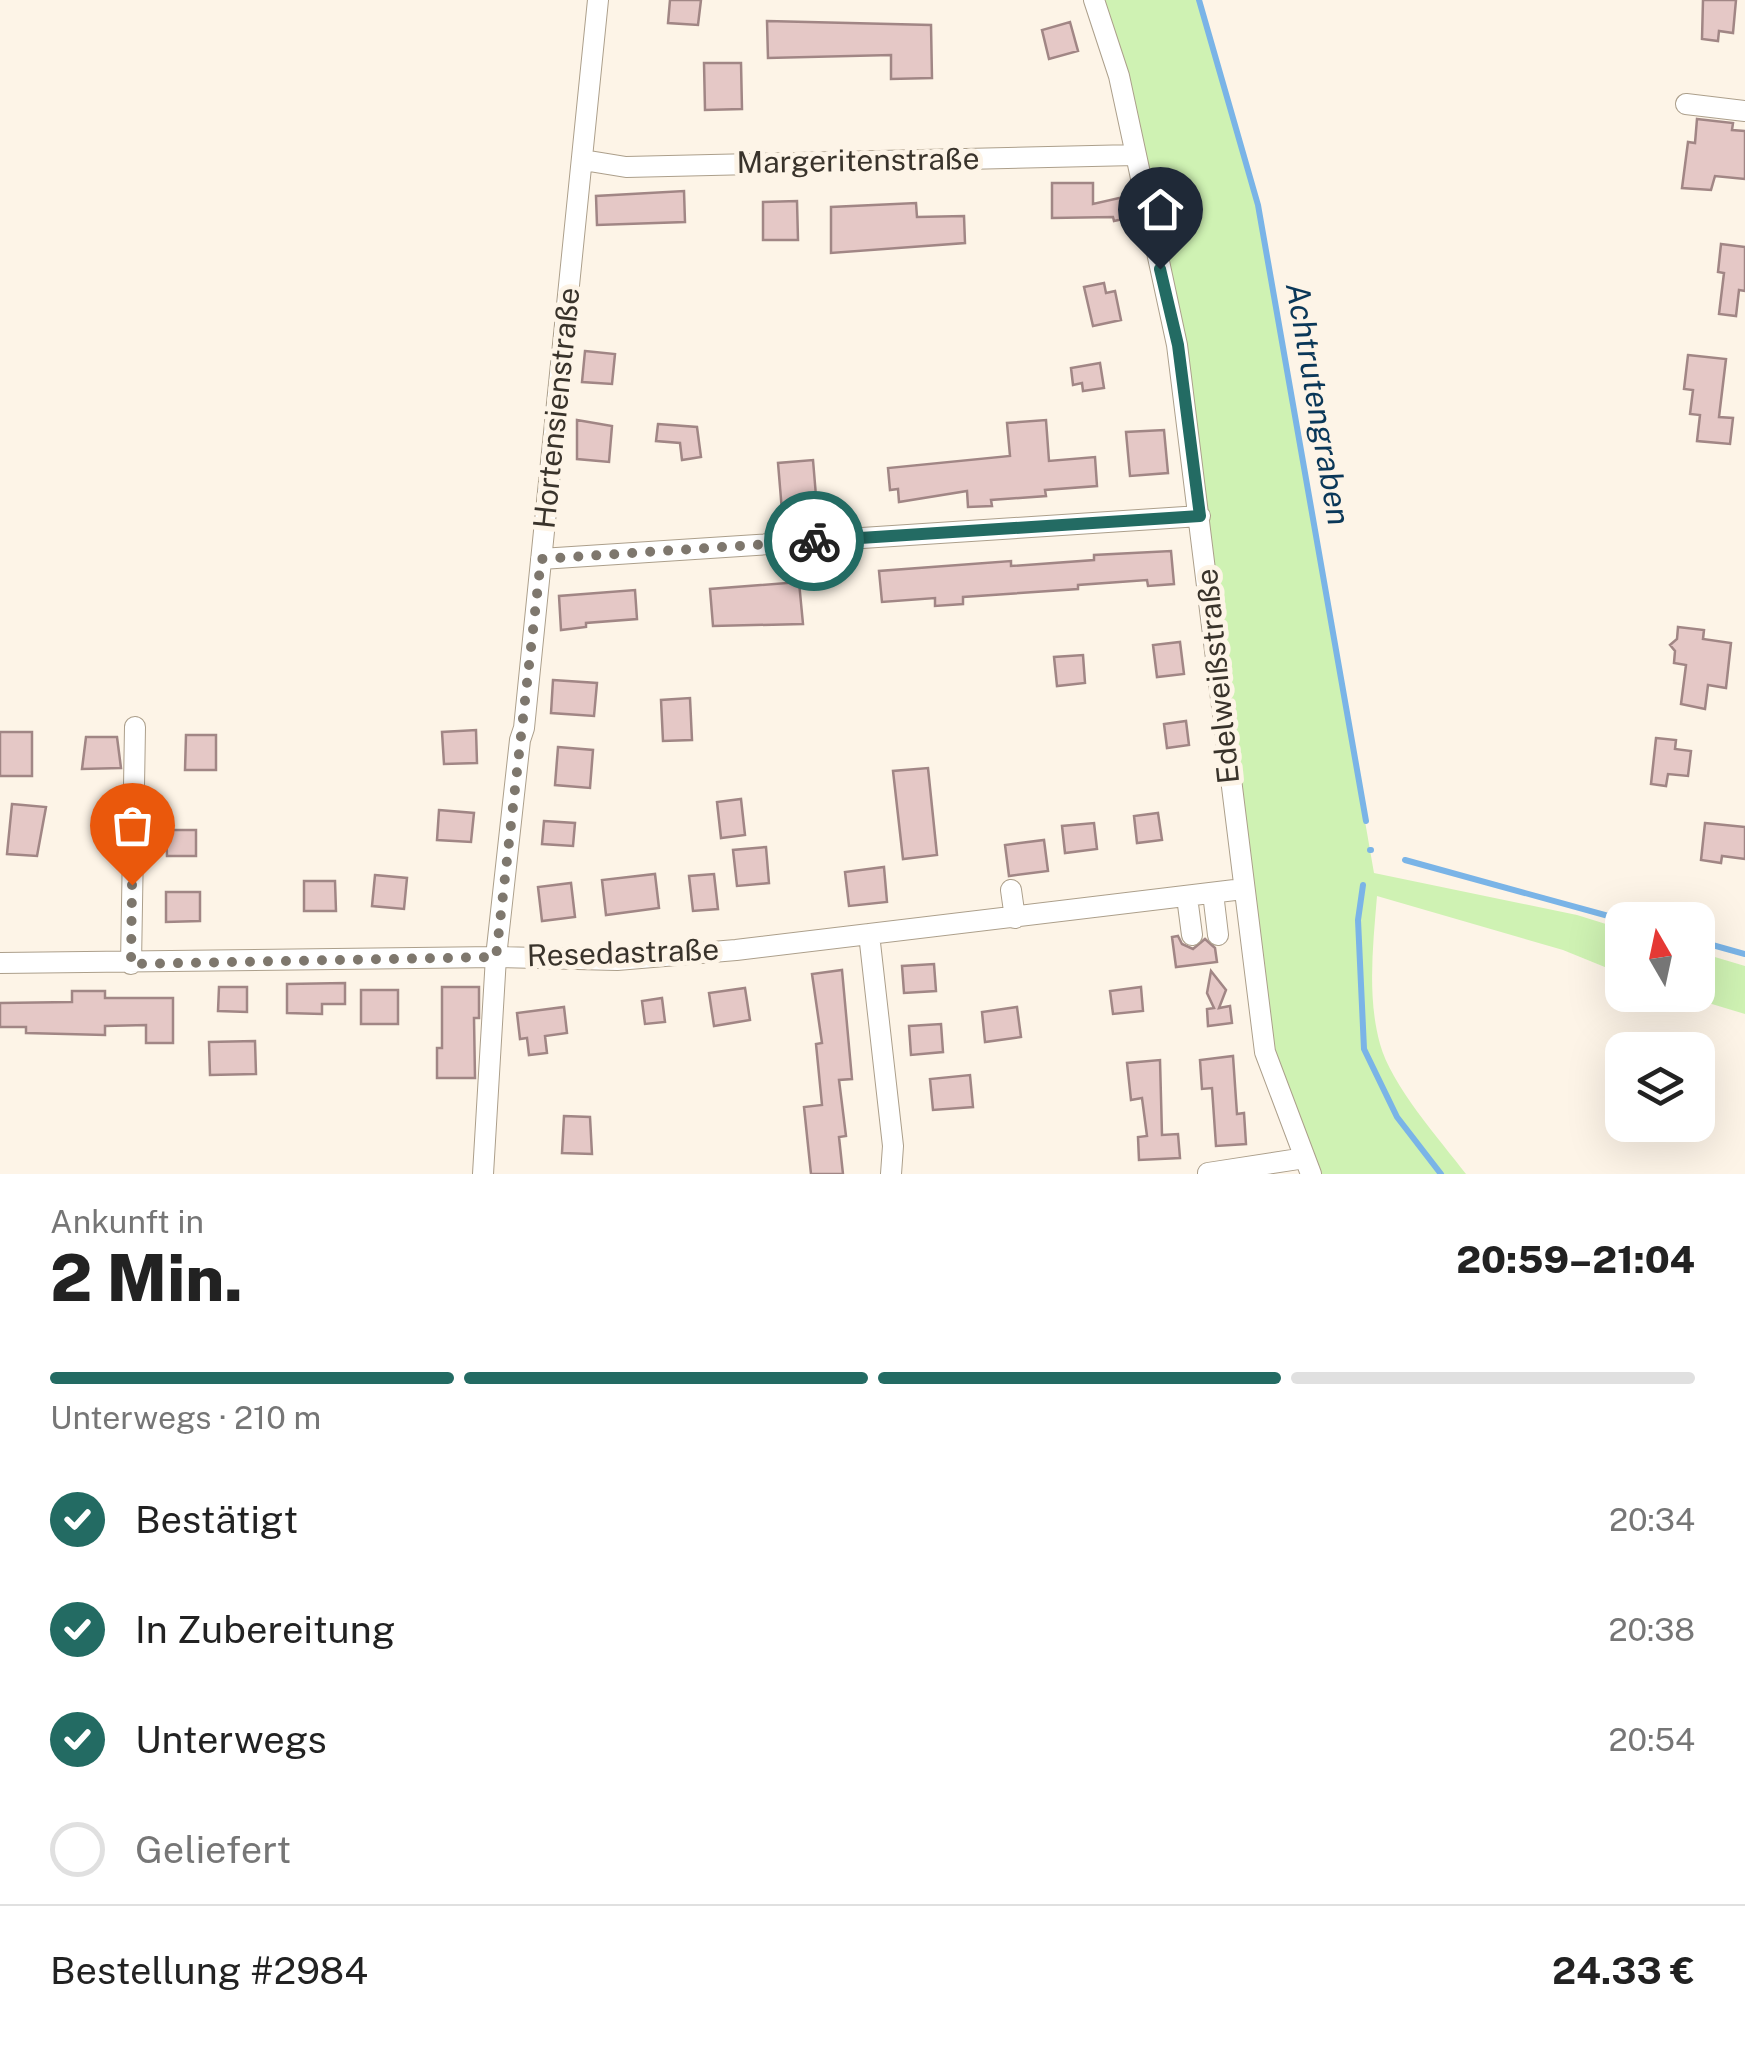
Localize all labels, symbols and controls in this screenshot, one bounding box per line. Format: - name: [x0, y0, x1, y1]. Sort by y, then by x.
- street label: Margeritenstraße: [736, 140, 980, 180]
- pin: [1118, 167, 1203, 270]
- icon: home: [1133, 182, 1188, 237]
- water label: Achtrutengraben: [1279, 280, 1358, 528]
- street label: Hortensienstraße: [525, 286, 587, 530]
- courier: [764, 491, 864, 591]
- icon: bike: [787, 514, 842, 569]
- street label: Edelweißstraße: [1188, 567, 1246, 785]
- pin: [90, 783, 175, 886]
- icon: bag: [105, 798, 160, 853]
- north arrow: [1605, 902, 1715, 1012]
- map controls: [1605, 902, 1715, 1142]
- street label: Resedastraße: [526, 931, 720, 973]
- button: layers: [1605, 1032, 1715, 1142]
- text: Ankunft in: [50, 1203, 204, 1240]
- text: 20:59–21:04: [1456, 1237, 1695, 1282]
- text: 2 Min.: [50, 1239, 243, 1316]
- text: Unterwegs · 210 m: [50, 1399, 321, 1436]
- icon: check: [50, 1492, 105, 1547]
- text: Bestätigt: [135, 1497, 298, 1542]
- text: 20:34: [1609, 1501, 1695, 1538]
- icon: check: [50, 1602, 105, 1657]
- text: In Zubereitung: [135, 1607, 395, 1652]
- text: 20:38: [1608, 1611, 1695, 1648]
- icon: check: [50, 1712, 105, 1767]
- text: Unterwegs: [135, 1717, 327, 1762]
- text: 20:54: [1609, 1721, 1695, 1758]
- text: Geliefert: [135, 1827, 291, 1872]
- text: Bestellung #2984: [50, 1948, 368, 1993]
- text: 24.33 €: [1552, 1948, 1695, 1993]

